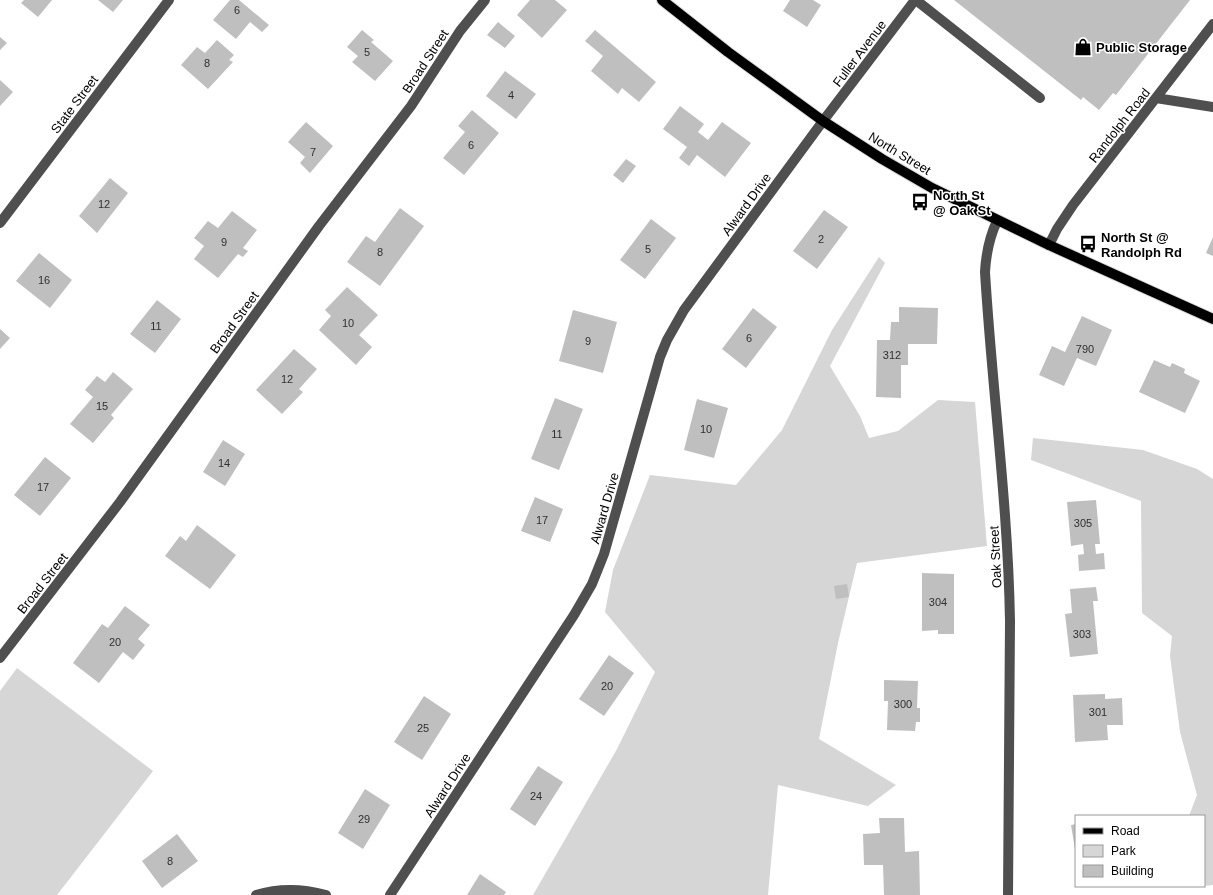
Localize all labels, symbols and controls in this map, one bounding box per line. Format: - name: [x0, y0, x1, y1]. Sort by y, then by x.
- house number: 6: [234, 4, 240, 16]
- street label: Fuller Avenue: [830, 17, 889, 89]
- street label: Broad Street: [399, 26, 452, 96]
- shop icon: Public Storage: [1073, 37, 1093, 57]
- place label: Public Storage: [1096, 40, 1187, 55]
- house number: 5: [364, 46, 370, 58]
- house number: 8: [204, 57, 210, 69]
- street label: State Street: [48, 72, 101, 136]
- street label: Randolph Road: [1086, 85, 1153, 166]
- house number: 4: [508, 89, 514, 101]
- street label: North Street: [866, 129, 934, 178]
- house number: 6: [468, 139, 474, 151]
- house number: 7: [310, 146, 316, 158]
- street label: Alward Drive: [719, 170, 774, 239]
- place label: North St @ Oak St: [933, 188, 991, 218]
- bus stop icon: North St @ Oak St: [910, 192, 930, 212]
- house number: 12: [98, 198, 110, 210]
- place label: North St @ Randolph Rd: [1101, 230, 1182, 260]
- house number: 2: [818, 233, 824, 245]
- bus stop icon: North St @ Randolph Rd: [1078, 234, 1098, 254]
- house number: 9: [221, 236, 227, 248]
- house number: 5: [645, 243, 651, 255]
- house number: 8: [377, 246, 383, 258]
- house number: 16: [38, 274, 50, 286]
- street label: Broad Street: [207, 288, 262, 356]
- house number: 10: [342, 317, 354, 329]
- house number: 11: [150, 320, 162, 332]
- house number: 6: [746, 332, 752, 344]
- house number: 9: [585, 335, 591, 347]
- house number: 790: [1076, 343, 1094, 355]
- house number: 312: [883, 349, 901, 361]
- house number: 12: [281, 373, 293, 385]
- house number: 15: [96, 400, 108, 412]
- house number: 10: [700, 423, 712, 435]
- house number: 11: [551, 428, 563, 440]
- house number: 14: [218, 457, 230, 469]
- street label: Alward Drive: [587, 471, 622, 546]
- house number: 17: [37, 481, 49, 493]
- house number: 17: [536, 514, 548, 526]
- house number: 305: [1074, 517, 1092, 529]
- street label: Oak Street: [986, 525, 1005, 588]
- street label: Broad Street: [14, 550, 71, 617]
- house number: 304: [929, 596, 947, 608]
- house number: 303: [1073, 628, 1091, 640]
- house number: 20: [109, 636, 121, 648]
- house number: 20: [601, 680, 613, 692]
- house number: 300: [894, 698, 912, 710]
- house number: 301: [1089, 706, 1107, 718]
- house number: 25: [417, 722, 429, 734]
- street label: Alward Drive: [421, 750, 474, 820]
- house number: 24: [530, 790, 542, 802]
- house number: 29: [358, 813, 370, 825]
- legend: [1075, 815, 1205, 887]
- text: Road: [1111, 824, 1140, 838]
- text: Park: [1111, 844, 1137, 858]
- house number: 8: [167, 855, 173, 867]
- text: Building: [1111, 864, 1154, 878]

